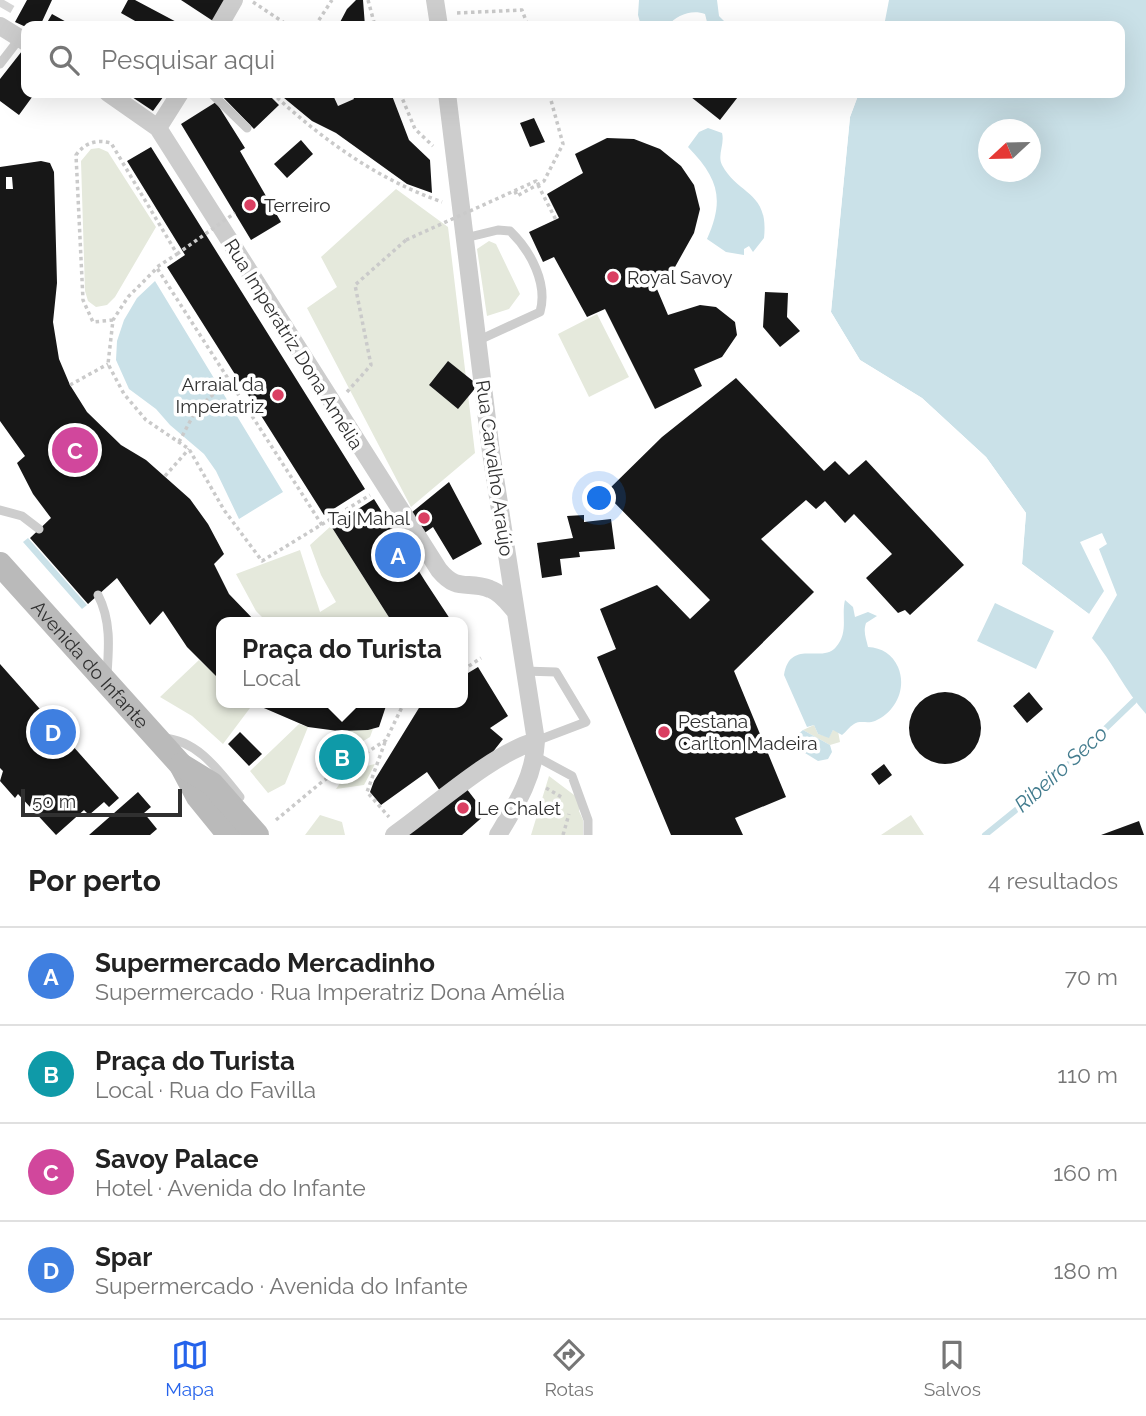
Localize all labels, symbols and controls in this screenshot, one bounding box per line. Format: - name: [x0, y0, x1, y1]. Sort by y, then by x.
- search box: [21, 21, 1125, 98]
- icon: search: [45, 41, 83, 79]
- text: Pesquisar aqui: [101, 45, 275, 75]
- north arrow: [978, 119, 1041, 182]
- place label: Terreiro: [264, 194, 331, 216]
- marker: Terreiro: [242, 197, 258, 213]
- street label: Rua Imperatriz Dona Amélia: [220, 235, 368, 453]
- place label: Royal Savoy: [627, 266, 733, 288]
- marker: Royal Savoy: [605, 269, 621, 285]
- place label: Arraial da Imperatriz: [176, 373, 264, 417]
- street label: Rua Carvalho Araújo: [472, 379, 518, 557]
- marker: Arraial da Imperatriz: [270, 387, 286, 403]
- pin: C: [52, 424, 98, 476]
- your location: [582, 481, 616, 515]
- place label: Taj Mahal: [327, 507, 411, 529]
- marker: Taj Mahal: [416, 510, 432, 526]
- pin: A: [375, 529, 421, 581]
- street label: Avenida do Infante: [27, 596, 153, 733]
- popup: [216, 617, 468, 708]
- text: Praça do Turista: [242, 634, 442, 664]
- text: Local: [242, 664, 300, 691]
- pin: D: [30, 706, 76, 758]
- place label: Pestana Carlton Madeira: [678, 710, 818, 754]
- water label: Ribeiro Seco: [1009, 720, 1112, 817]
- marker: Pestana Carlton Madeira: [656, 724, 672, 740]
- pin: B: [319, 731, 365, 783]
- scale bar: [21, 786, 182, 818]
- text: 50 m: [32, 790, 76, 812]
- place label: Le Chalet: [477, 797, 562, 819]
- marker: Le Chalet: [455, 800, 471, 816]
- text: Por perto: [28, 863, 161, 898]
- text: 4 resultados: [988, 867, 1118, 894]
- text: Supermercado Mercadinho: [95, 948, 435, 978]
- text: A: [43, 963, 59, 990]
- text: 70 m: [1065, 963, 1118, 990]
- text: Supermercado · Rua Imperatriz Dona Amélia: [95, 978, 565, 1005]
- text: Praça do Turista: [95, 1046, 295, 1076]
- text: B: [43, 1061, 59, 1088]
- text: 110 m: [1057, 1061, 1118, 1088]
- text: Local · Rua do Favilla: [95, 1076, 316, 1103]
- text: Savoy Palace: [95, 1144, 258, 1174]
- text: C: [43, 1159, 59, 1186]
- text: 160 m: [1053, 1159, 1118, 1186]
- text: Hotel · Avenida do Infante: [95, 1174, 366, 1201]
- text: Spar: [95, 1242, 152, 1272]
- text: D: [43, 1257, 59, 1284]
- text: 180 m: [1053, 1257, 1118, 1284]
- text: Supermercado · Avenida do Infante: [95, 1272, 468, 1299]
- tab: Mapa: [165, 1336, 214, 1400]
- tab: Rotas: [544, 1336, 594, 1400]
- tab: Salvos: [924, 1336, 981, 1400]

